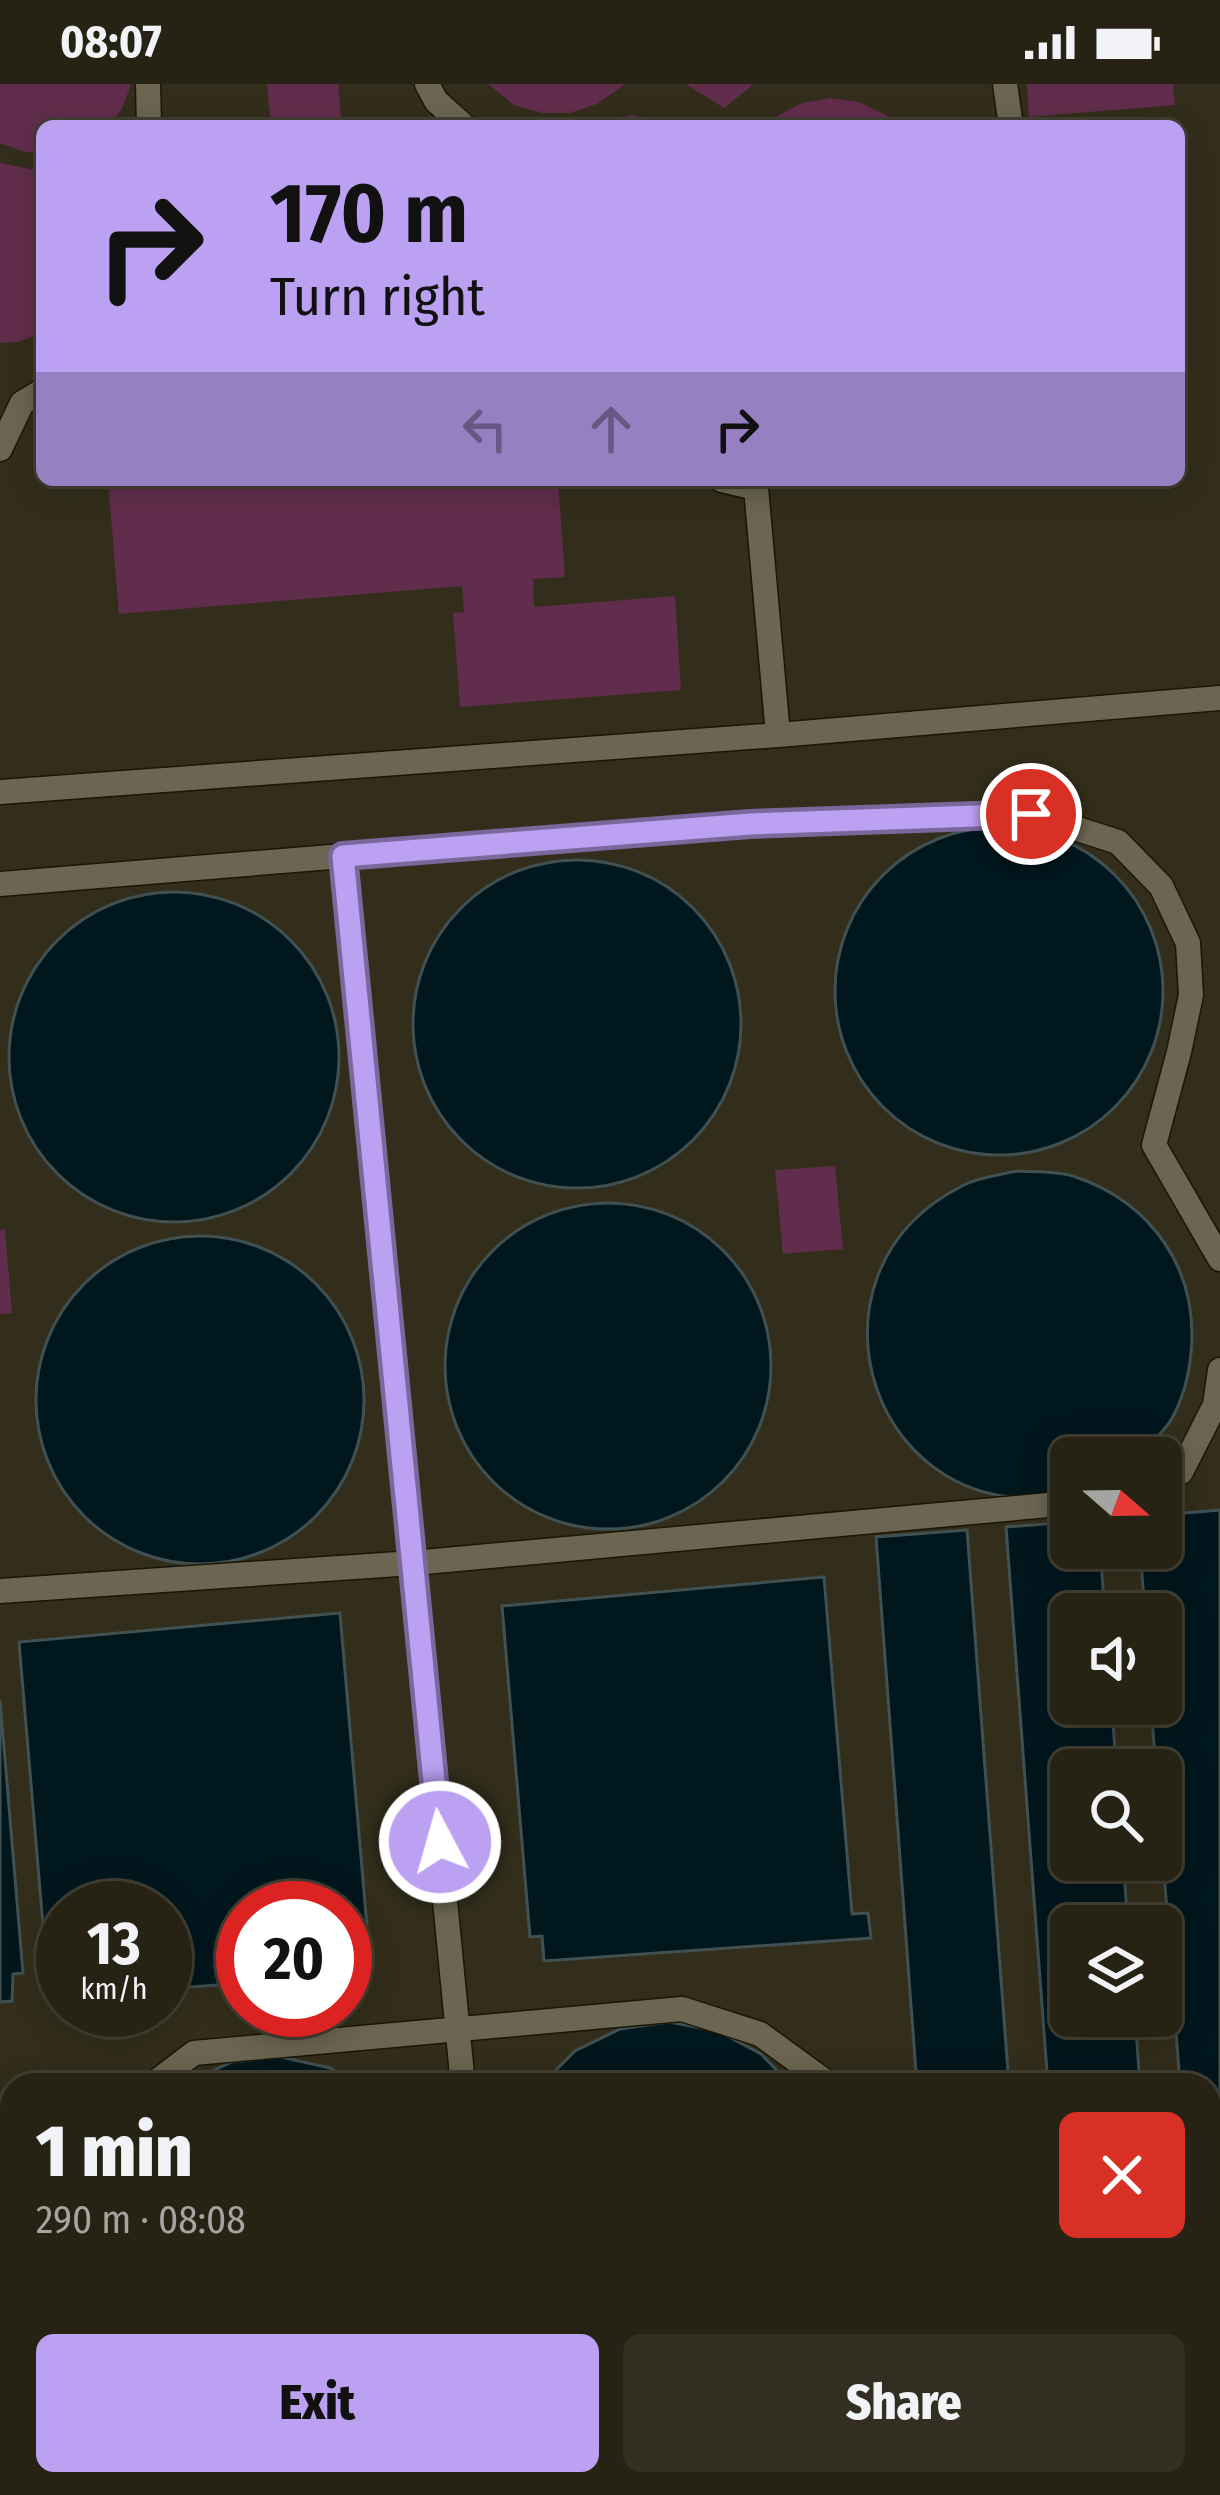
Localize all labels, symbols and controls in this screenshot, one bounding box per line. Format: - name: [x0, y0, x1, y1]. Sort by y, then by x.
- text: 08:07: [60, 15, 162, 69]
- text: 170 m: [270, 163, 468, 264]
- icon: right: [72, 168, 228, 324]
- text: Turn right: [270, 265, 485, 329]
- icon: left: [452, 396, 518, 462]
- icon: ahead: [578, 396, 644, 462]
- icon: right: [704, 396, 770, 462]
- pin: [980, 763, 1082, 865]
- icon: arrive: [998, 781, 1064, 847]
- north arrow: [1050, 1437, 1182, 1569]
- map controls: [1050, 1437, 1182, 2037]
- button: sound: [1050, 1593, 1182, 1725]
- button: search: [1050, 1749, 1182, 1881]
- position arrow: [377, 1779, 503, 1905]
- speed limit sign: 20: [216, 1881, 372, 2037]
- button: layers: [1050, 1905, 1182, 2037]
- text: 13: [87, 1908, 141, 1980]
- text: km/h: [81, 1971, 147, 2007]
- text: 1 min: [36, 2109, 193, 2195]
- button: close: [1059, 2112, 1185, 2238]
- text: 290 m · 08:08: [36, 2197, 246, 2243]
- button: Exit: [36, 2334, 599, 2472]
- button: Share: [623, 2334, 1185, 2472]

